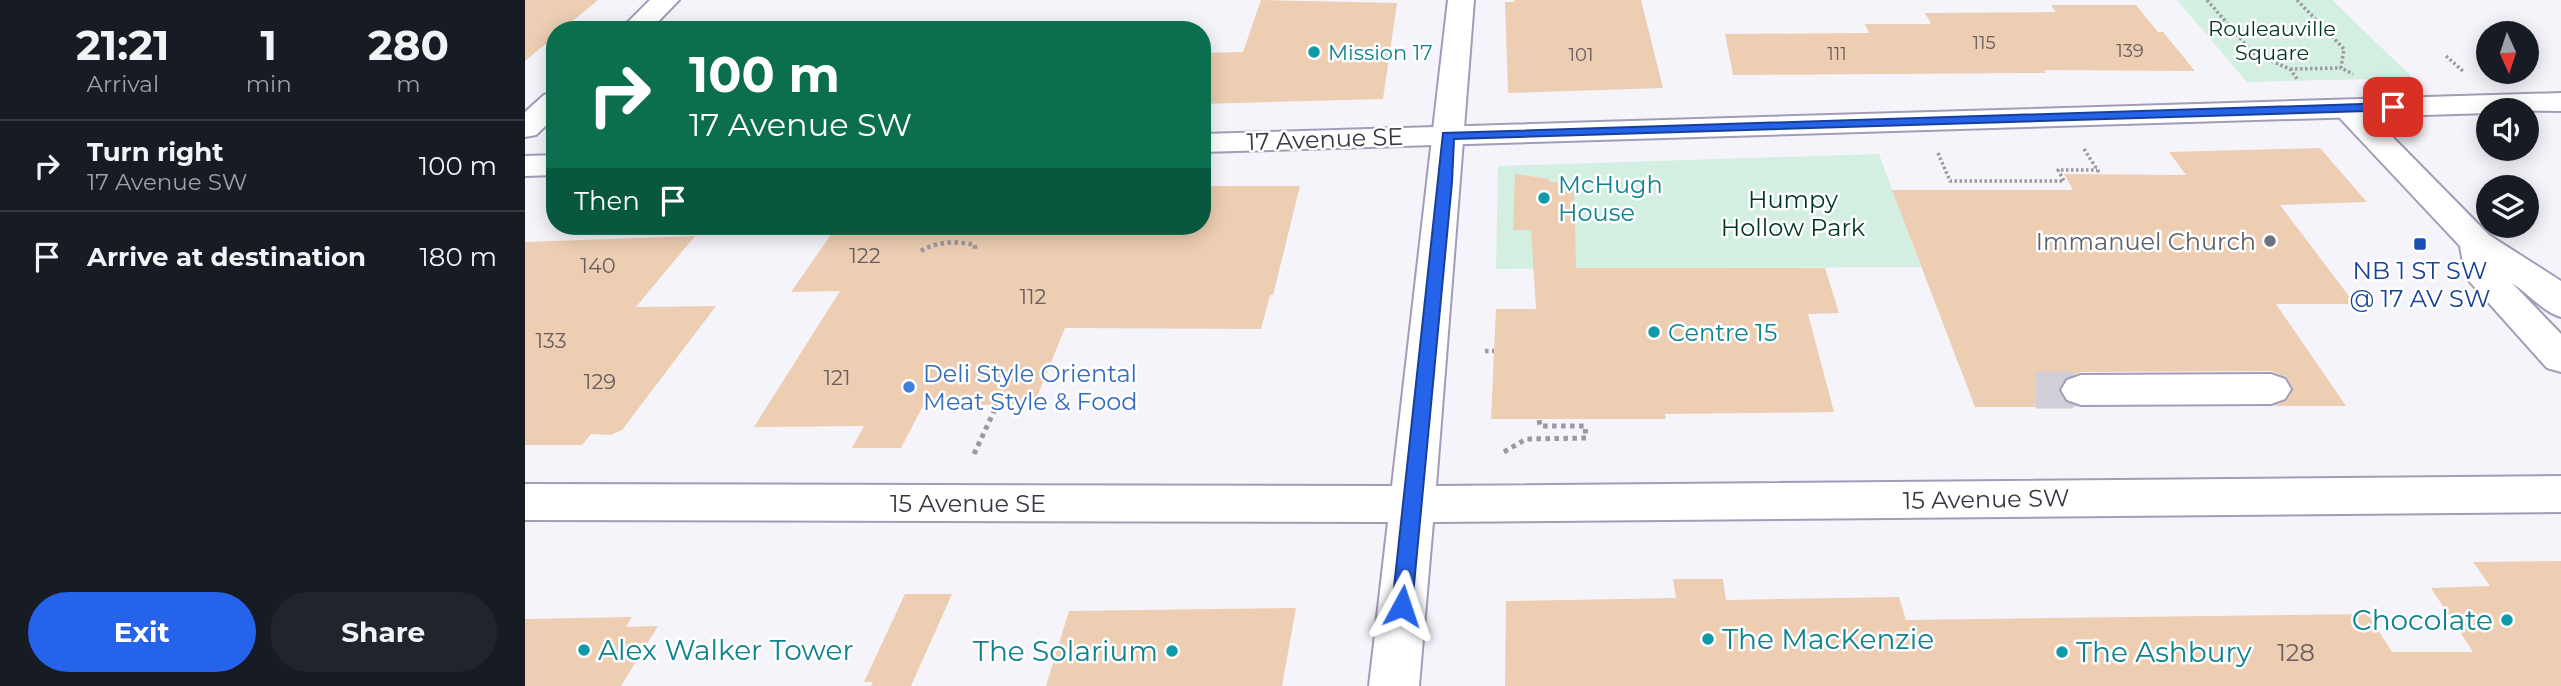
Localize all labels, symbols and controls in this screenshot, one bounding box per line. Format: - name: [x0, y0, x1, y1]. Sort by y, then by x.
- park label: Rouleauville Square: [2208, 16, 2336, 65]
- text: 21:21: [76, 19, 170, 71]
- text: 1: [260, 19, 277, 71]
- text: 280: [368, 19, 449, 71]
- north arrow: [2476, 21, 2539, 84]
- map controls: [2476, 21, 2539, 238]
- house number: 115: [1972, 32, 1996, 54]
- place label: Mission 17: [1328, 40, 1433, 65]
- house number: 139: [2116, 40, 2144, 62]
- house number: 111: [1827, 43, 1847, 65]
- marker: Mission 17: [1306, 44, 1322, 60]
- house number: 101: [1569, 44, 1593, 66]
- text: 100 m: [689, 45, 840, 104]
- icon: right: [574, 49, 665, 140]
- text: Arrival: [87, 70, 159, 98]
- text: min: [246, 70, 292, 98]
- text: m: [396, 70, 421, 98]
- pin: [2363, 77, 2423, 137]
- icon: arrive: [2374, 88, 2412, 126]
- button: sound: [2476, 98, 2539, 161]
- text: 17 Avenue SW: [689, 105, 912, 144]
- street label: 17 Avenue SE: [1246, 122, 1404, 156]
- text: Turn right: [87, 136, 223, 168]
- icon: right: [28, 147, 66, 185]
- text: 100 m: [419, 150, 497, 182]
- text: 17 Avenue SW: [87, 168, 247, 196]
- place label: McHugh House: [1558, 170, 1663, 227]
- button: layers: [2476, 175, 2539, 238]
- icon: arrive: [654, 182, 692, 220]
- text: Then: [574, 185, 640, 217]
- park label: Humpy Hollow Park: [1721, 185, 1866, 242]
- marker: McHugh House: [1536, 190, 1552, 206]
- place label: Immanuel Church: [2036, 227, 2256, 256]
- marker: Immanuel Church: [2262, 233, 2278, 249]
- marker: NB 1 ST SW @ 17 AV SW: [2412, 236, 2428, 252]
- icon: arrive: [28, 238, 66, 276]
- text: Arrive at destination: [87, 241, 366, 273]
- text: 180 m: [419, 241, 497, 273]
- house number: 122: [849, 243, 881, 268]
- house number: 140: [580, 253, 616, 278]
- place label: NB 1 ST SW @ 17 AV SW: [2350, 256, 2490, 313]
- house number: 112: [1019, 284, 1047, 309]
- place label: Centre 15: [1668, 318, 1777, 347]
- marker: Centre 15: [1646, 324, 1662, 340]
- house number: 133: [535, 328, 567, 353]
- place label: Deli Style Oriental Meat Style & Food: [923, 359, 1138, 416]
- house number: 121: [823, 365, 851, 390]
- house number: 129: [584, 369, 616, 394]
- marker: Deli Style Oriental Meat Style & Food: [901, 379, 917, 395]
- street label: 15 Avenue SW: [1902, 483, 2070, 515]
- street label: 15 Avenue SE: [890, 489, 1046, 518]
- position arrow: [1365, 569, 1439, 643]
- button: Exit: [28, 592, 256, 672]
- button: Share: [270, 592, 497, 672]
- place label: Chocolate: [2352, 603, 2493, 637]
- marker: Chocolate: [2499, 612, 2515, 628]
- place label: The MacKenzie: [1722, 622, 1934, 656]
- marker: The MacKenzie: [1700, 631, 1716, 647]
- place label: Alex Walker Tower: [598, 633, 854, 667]
- place label: The Solarium: [973, 634, 1158, 668]
- place label: The Ashbury: [2076, 635, 2253, 669]
- house number: 128: [2277, 638, 2315, 667]
- marker: Alex Walker Tower: [576, 642, 592, 658]
- marker: The Solarium: [1164, 643, 1180, 659]
- marker: The Ashbury: [2054, 644, 2070, 660]

